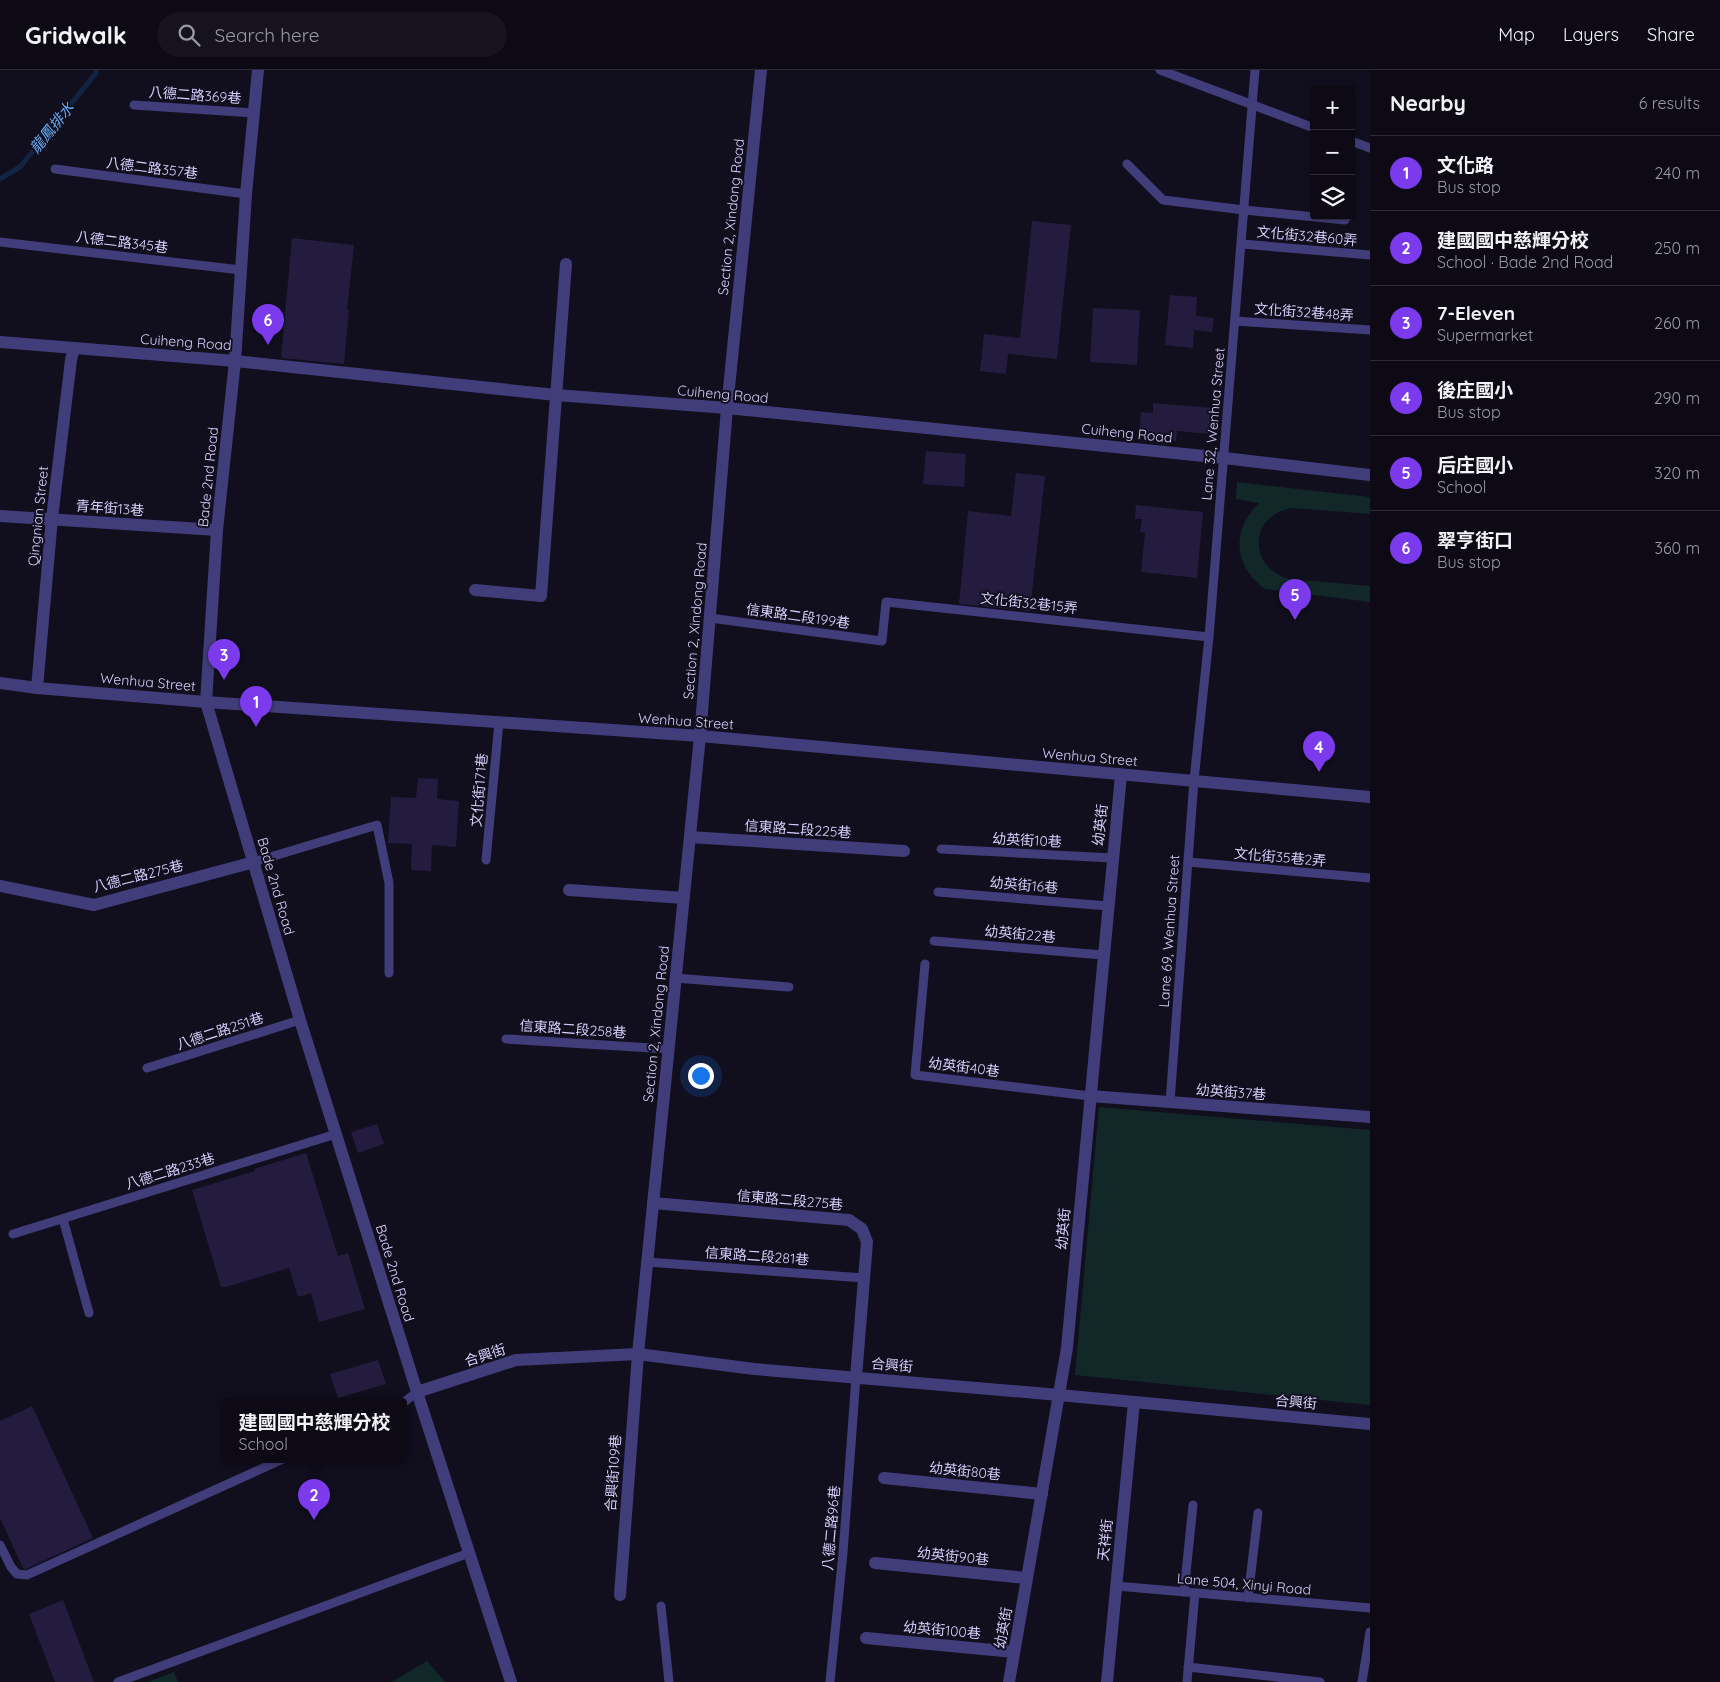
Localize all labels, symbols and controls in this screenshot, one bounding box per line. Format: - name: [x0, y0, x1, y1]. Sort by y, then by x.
- search box: [157, 12, 507, 57]
- text: Gridwalk: [25, 20, 127, 50]
- icon: search: [175, 21, 203, 49]
- text: Search here: [215, 23, 319, 47]
- text: Map: [1498, 23, 1535, 46]
- text: Layers: [1563, 23, 1619, 46]
- text: Share: [1647, 23, 1695, 46]
- street label: 八德二路369巷: [148, 83, 242, 107]
- map controls: [1310, 85, 1355, 220]
- button: +: [1310, 85, 1355, 130]
- text: Nearby: [1390, 90, 1466, 116]
- text: 6 results: [1639, 93, 1700, 113]
- water label: 龍鳳排水: [25, 98, 78, 157]
- button: −: [1310, 130, 1355, 175]
- street label: Section 2, Xindong Road: [714, 138, 748, 296]
- street label: 八德二路357巷: [105, 153, 199, 183]
- text: 文化路: [1437, 153, 1494, 177]
- text: 1: [1403, 163, 1409, 183]
- text: 240 m: [1654, 163, 1700, 183]
- button: layers: [1310, 175, 1355, 220]
- text: Bus stop: [1437, 177, 1501, 197]
- street label: 文化街32巷60弄: [1256, 223, 1358, 249]
- street label: 八德二路345巷: [75, 227, 169, 257]
- text: 建國國中慈輝分校: [1437, 228, 1589, 252]
- text: 2: [1401, 238, 1411, 258]
- text: 250 m: [1654, 238, 1700, 258]
- text: School · Bade 2nd Road: [1437, 252, 1613, 272]
- street label: 文化街32巷48弄: [1253, 300, 1355, 324]
- text: 7-Eleven: [1437, 301, 1515, 325]
- pin: 6: [252, 304, 284, 345]
- text: 3: [1402, 313, 1410, 333]
- text: 260 m: [1654, 313, 1700, 333]
- text: Supermarket: [1437, 325, 1533, 345]
- street label: Cuiheng Road: [140, 330, 232, 354]
- street label: Lane 32, Wenhua Street: [1197, 347, 1229, 501]
- text: 後庄國小: [1437, 378, 1513, 402]
- street label: Cuiheng Road: [677, 381, 769, 407]
- text: 4: [1401, 388, 1411, 408]
- text: 290 m: [1654, 388, 1700, 408]
- text: Bus stop: [1437, 402, 1501, 422]
- street label: Cuiheng Road: [1081, 419, 1173, 447]
- street label: Bade 2nd Road: [194, 426, 222, 528]
- text: 后庄國小: [1437, 453, 1513, 477]
- text: 5: [1401, 463, 1411, 483]
- text: 320 m: [1654, 463, 1700, 483]
- street label: Qingnian Street: [24, 465, 52, 567]
- text: School: [1437, 477, 1486, 497]
- street label: 青年街13巷: [75, 497, 145, 519]
- text: 翠亨街口: [1437, 528, 1513, 552]
- text: 6: [1402, 538, 1410, 558]
- text: 360 m: [1655, 538, 1700, 558]
- street label: Section 2, Xindong Road: [679, 542, 711, 700]
- text: Bus stop: [1437, 552, 1501, 572]
- pin: 5: [1279, 579, 1311, 620]
- street label: 文化街32巷15弄: [979, 589, 1079, 617]
- street label: 信東路二段199巷: [745, 600, 851, 632]
- pin: 3: [208, 639, 240, 680]
- street label: Wenhua Street: [99, 669, 197, 695]
- pin: 1: [240, 686, 272, 727]
- street label: Wenhua Street: [638, 709, 735, 733]
- pin: 4: [1303, 731, 1335, 772]
- street label: Wenhua Street: [1041, 744, 1139, 770]
- street label: 文化街171巷: [467, 752, 491, 828]
- street label: 幼英街: [1089, 803, 1111, 847]
- street label: 信東路二段225巷: [744, 816, 852, 842]
- street label: 幼英街10巷: [992, 829, 1062, 851]
- street label: Bade 2nd Road: [253, 835, 299, 937]
- street label: 文化街35巷2弄: [1233, 844, 1327, 870]
- street label: Lane 69, Wenhua Street: [1155, 854, 1183, 1008]
- street label: 八德二路275巷: [91, 856, 185, 896]
- street label: 幼英街16巷: [989, 873, 1059, 897]
- street label: 幼英街22巷: [984, 922, 1056, 946]
- street label: Section 2, Xindong Road: [639, 945, 673, 1103]
- street label: 八德二路251巷: [174, 1008, 266, 1054]
- street label: 信東路二段258巷: [519, 1016, 627, 1042]
- street label: 幼英街40巷: [927, 1054, 1001, 1080]
- your location: [688, 1063, 714, 1089]
- street label: 幼英街37巷: [1195, 1081, 1267, 1103]
- street label: 八德二路233巷: [123, 1149, 217, 1193]
- street label: 信東路二段275巷: [736, 1186, 844, 1214]
- street label: 幼英街: [1052, 1207, 1074, 1251]
- street label: Bade 2nd Road: [372, 1222, 418, 1324]
- street label: 信東路二段281巷: [704, 1243, 810, 1269]
- street label: 合興街: [462, 1340, 508, 1370]
- street label: 合興街: [870, 1354, 914, 1376]
- street label: 合興街: [1274, 1391, 1318, 1413]
- popup: [222, 1398, 407, 1463]
- text: 建國國中慈輝分校: [238, 1410, 391, 1434]
- text: School: [238, 1434, 288, 1454]
- street label: 合興街109巷: [601, 1434, 625, 1512]
- street label: 幼英街80巷: [928, 1458, 1002, 1484]
- pin: 2: [298, 1479, 330, 1520]
- street label: 八德二路96巷: [818, 1485, 844, 1571]
- street label: 天祥街: [1094, 1518, 1116, 1562]
- street label: 幼英街90巷: [916, 1543, 990, 1569]
- street label: Lane 504, Xinyi Road: [1176, 1569, 1312, 1599]
- street label: 幼英街: [990, 1606, 1016, 1650]
- street label: 幼英街100巷: [902, 1618, 982, 1642]

